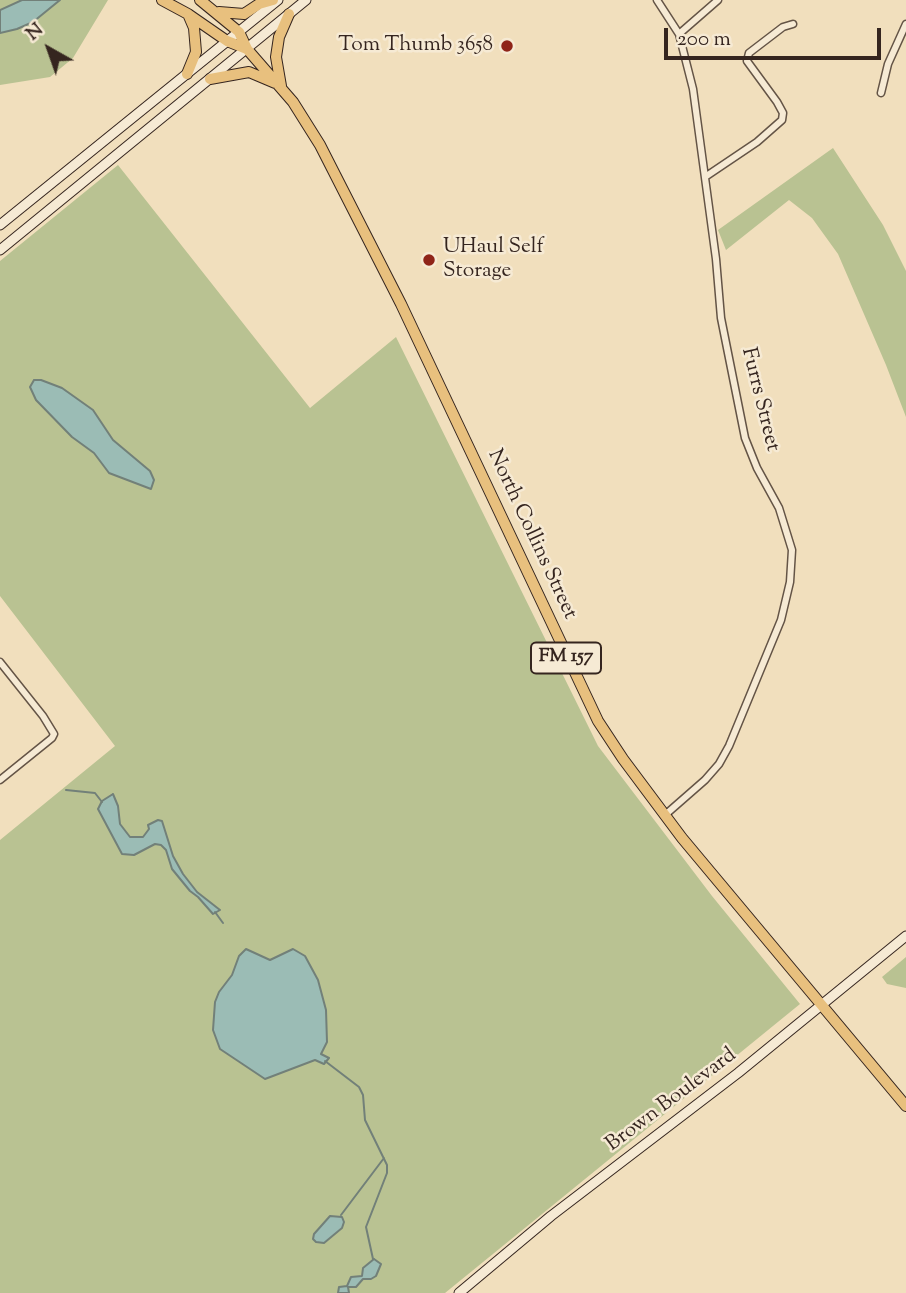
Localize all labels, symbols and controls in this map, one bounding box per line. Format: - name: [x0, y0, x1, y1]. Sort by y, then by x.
- north arrow: [14, 14, 84, 84]
- scale bar: [668, 14, 885, 58]
- text: N: [21, 17, 50, 48]
- text: 200 m: [677, 25, 731, 55]
- place label: Tom Thumb 3658: [338, 33, 493, 59]
- marker: Tom Thumb 3658: [499, 38, 515, 54]
- place label: UHaul Self Storage: [443, 235, 544, 285]
- marker: UHaul Self Storage: [421, 252, 437, 268]
- street label: Furrs Street: [734, 345, 784, 455]
- street label: North Collins Street: [481, 446, 581, 624]
- road number: FM 157: [531, 642, 601, 674]
- street label: Brown Boulevard: [602, 1044, 742, 1158]

